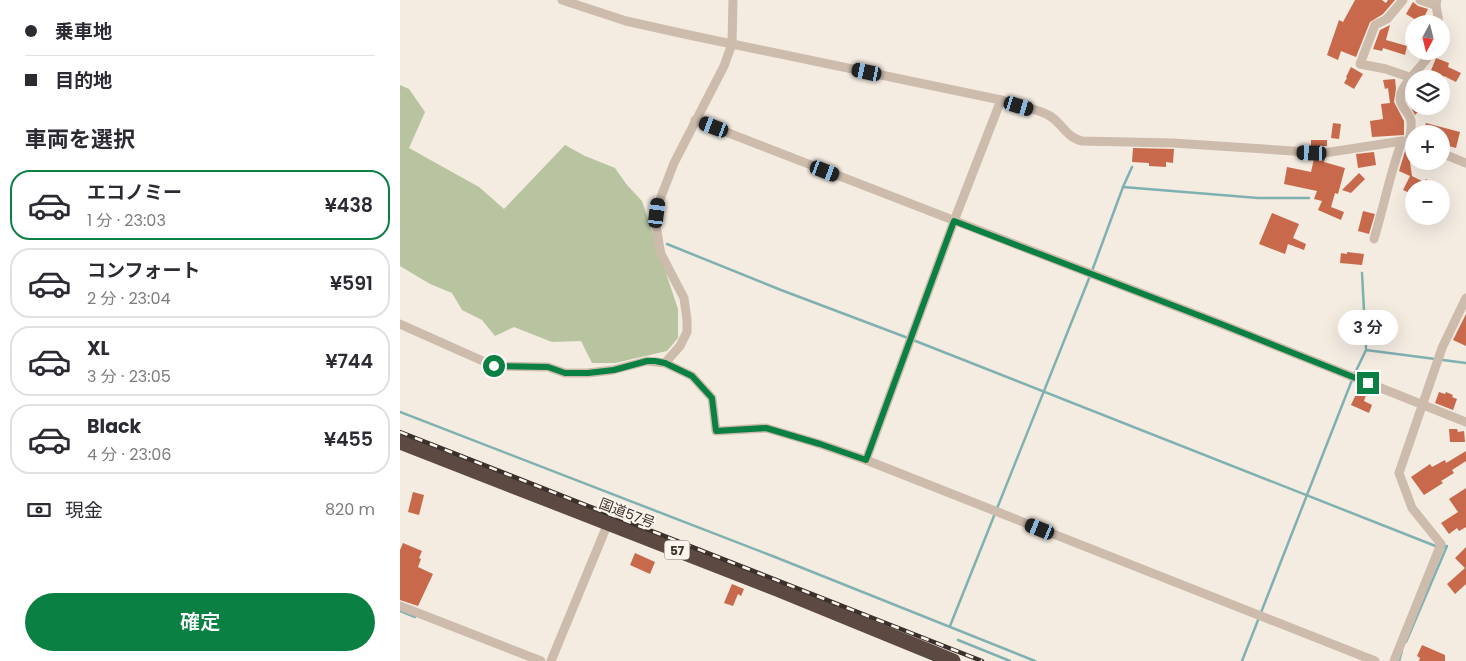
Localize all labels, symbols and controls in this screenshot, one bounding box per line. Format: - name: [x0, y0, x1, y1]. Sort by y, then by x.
- north arrow: [1405, 15, 1450, 60]
- map controls: [1405, 15, 1450, 225]
- text: 乗車地: [55, 18, 112, 45]
- car: [850, 62, 883, 82]
- text: 目的地: [55, 67, 112, 94]
- button: layers: [1405, 70, 1450, 115]
- car: [1002, 94, 1035, 118]
- car: [697, 115, 730, 139]
- text: 車両を選択: [25, 124, 135, 155]
- button: +: [1405, 125, 1450, 170]
- car: [1296, 145, 1327, 161]
- car: [808, 159, 841, 183]
- text: エコノミー: [87, 179, 182, 206]
- button: −: [1405, 180, 1450, 225]
- icon: car: [27, 183, 72, 228]
- text: ¥438: [325, 192, 373, 219]
- car: [647, 197, 666, 229]
- text: 1 分 · 23:03: [87, 209, 166, 232]
- text: コンフォート: [87, 257, 200, 284]
- icon: car: [27, 261, 72, 306]
- text: ¥591: [330, 270, 373, 297]
- text: 2 分 · 23:04: [87, 287, 171, 310]
- callout: 3 分: [1338, 310, 1398, 346]
- text: 3 分: [1353, 316, 1383, 339]
- text: XL: [87, 335, 110, 362]
- icon: car: [27, 339, 72, 384]
- text: ¥744: [325, 348, 373, 375]
- route start: [483, 355, 505, 377]
- text: 3 分 · 23:05: [87, 365, 171, 388]
- route end: [1357, 372, 1379, 394]
- text: Black: [87, 413, 141, 440]
- icon: car: [27, 417, 72, 462]
- text: ¥455: [324, 426, 373, 453]
- text: 4 分 · 23:06: [87, 443, 172, 466]
- street label: 国道57号: [596, 493, 658, 533]
- icon: cash: [25, 496, 53, 524]
- text: 現金: [65, 497, 103, 524]
- text: 820 m: [325, 498, 375, 521]
- car: [1023, 516, 1056, 542]
- road number: 57: [664, 540, 690, 560]
- button: 確定: [25, 593, 375, 651]

